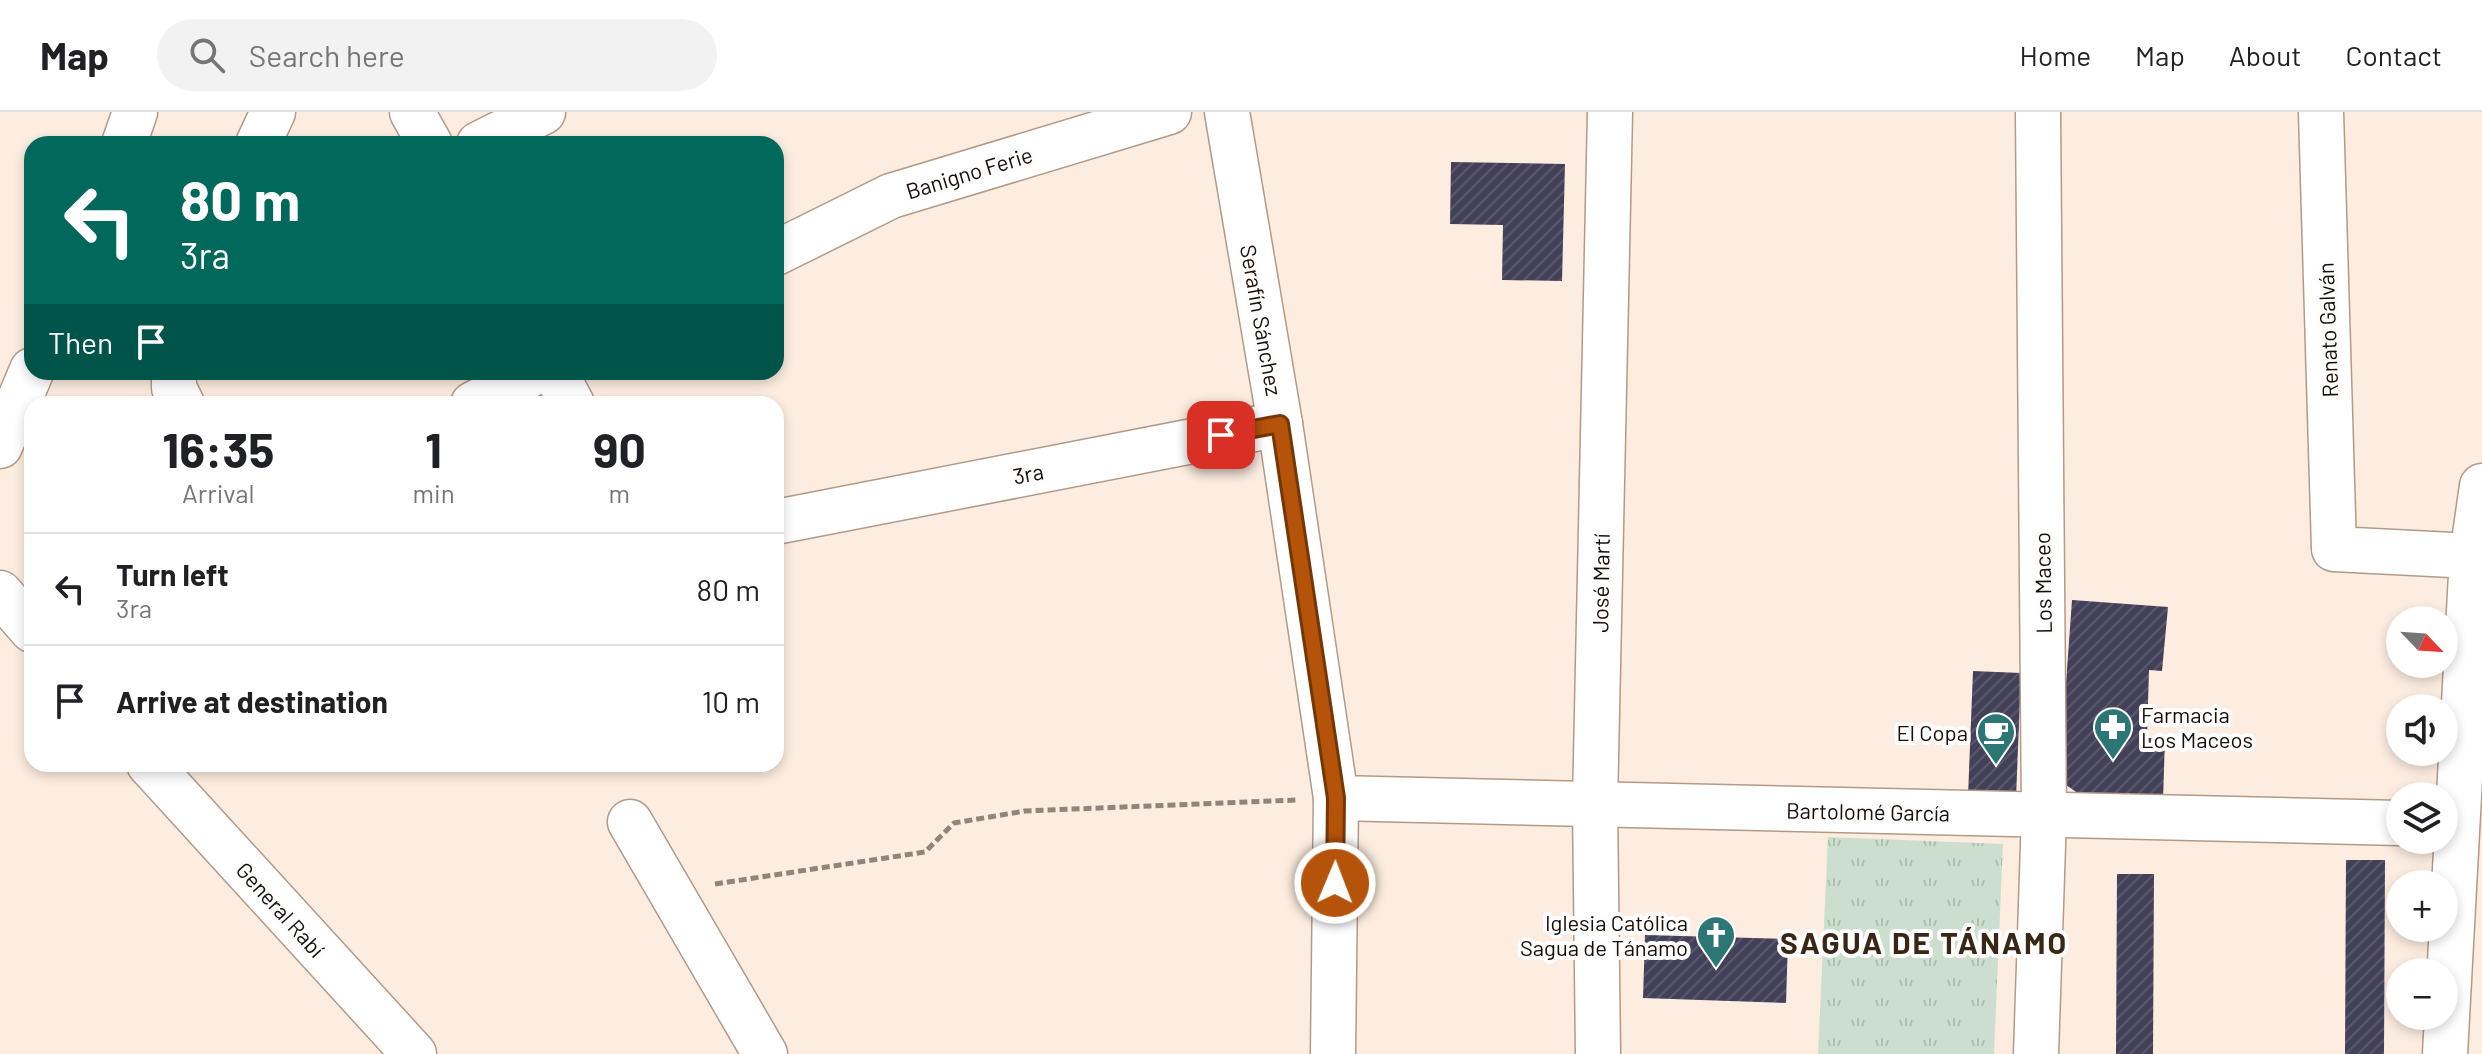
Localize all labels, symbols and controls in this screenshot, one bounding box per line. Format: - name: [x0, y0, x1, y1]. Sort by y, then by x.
- search box: [157, 19, 717, 91]
- text: Map: [40, 32, 109, 78]
- icon: search: [185, 33, 229, 77]
- text: Search here: [249, 37, 405, 73]
- text: Home: [2020, 38, 2091, 72]
- text: Map: [2135, 38, 2185, 72]
- text: About: [2229, 38, 2301, 72]
- text: Contact: [2345, 38, 2442, 72]
- street label: Banigno Ferie: [903, 140, 1035, 204]
- text: 80 m: [180, 165, 300, 232]
- icon: left: [48, 168, 152, 272]
- text: 3ra: [180, 233, 230, 276]
- street label: Serafín Sánchez: [1236, 242, 1288, 398]
- street label: Renato Galván: [2312, 262, 2342, 398]
- icon: arrive: [129, 320, 173, 364]
- text: Then: [48, 324, 113, 360]
- pin: [1187, 401, 1255, 469]
- icon: arrive: [1199, 413, 1243, 457]
- text: 16:35: [162, 420, 274, 478]
- text: 1: [425, 420, 442, 478]
- text: 90: [593, 420, 646, 478]
- street label: 3ra: [1011, 457, 1045, 489]
- text: Arrival: [182, 477, 255, 508]
- text: min: [413, 477, 455, 508]
- text: m: [609, 477, 630, 508]
- street label: Los Maceo: [2028, 532, 2056, 634]
- street label: José Martí: [1586, 533, 1614, 633]
- text: Turn left: [116, 556, 229, 592]
- icon: left: [48, 567, 92, 611]
- text: 80 m: [697, 571, 760, 607]
- text: 3ra: [116, 592, 152, 623]
- north arrow: [2386, 606, 2458, 678]
- map controls: [2386, 606, 2458, 1030]
- icon: arrive: [48, 679, 92, 723]
- text: Arrive at destination: [116, 683, 388, 719]
- text: 10 m: [702, 683, 760, 719]
- button: sound: [2386, 694, 2458, 766]
- place label: Farmacia Los Maceos: [2141, 701, 2253, 752]
- pharmacy icon: Farmacia Los Maceos: [2092, 706, 2134, 761]
- cafe icon: El Copa: [1975, 711, 2017, 766]
- place label: El Copa: [1897, 719, 1968, 745]
- button: layers: [2386, 782, 2458, 854]
- street label: Bartolomé García: [1786, 797, 1950, 825]
- position arrow: [1293, 841, 1377, 925]
- street label: General Rabí: [232, 856, 331, 962]
- button: +: [2386, 870, 2458, 942]
- place label: Iglesia Católica Sagua de Tánamo: [1520, 909, 1688, 960]
- church icon: Iglesia Católica Sagua de Tánamo: [1695, 914, 1737, 969]
- district label: SAGUA DE TÁNAMO: [1780, 924, 2068, 960]
- button: −: [2386, 958, 2458, 1030]

